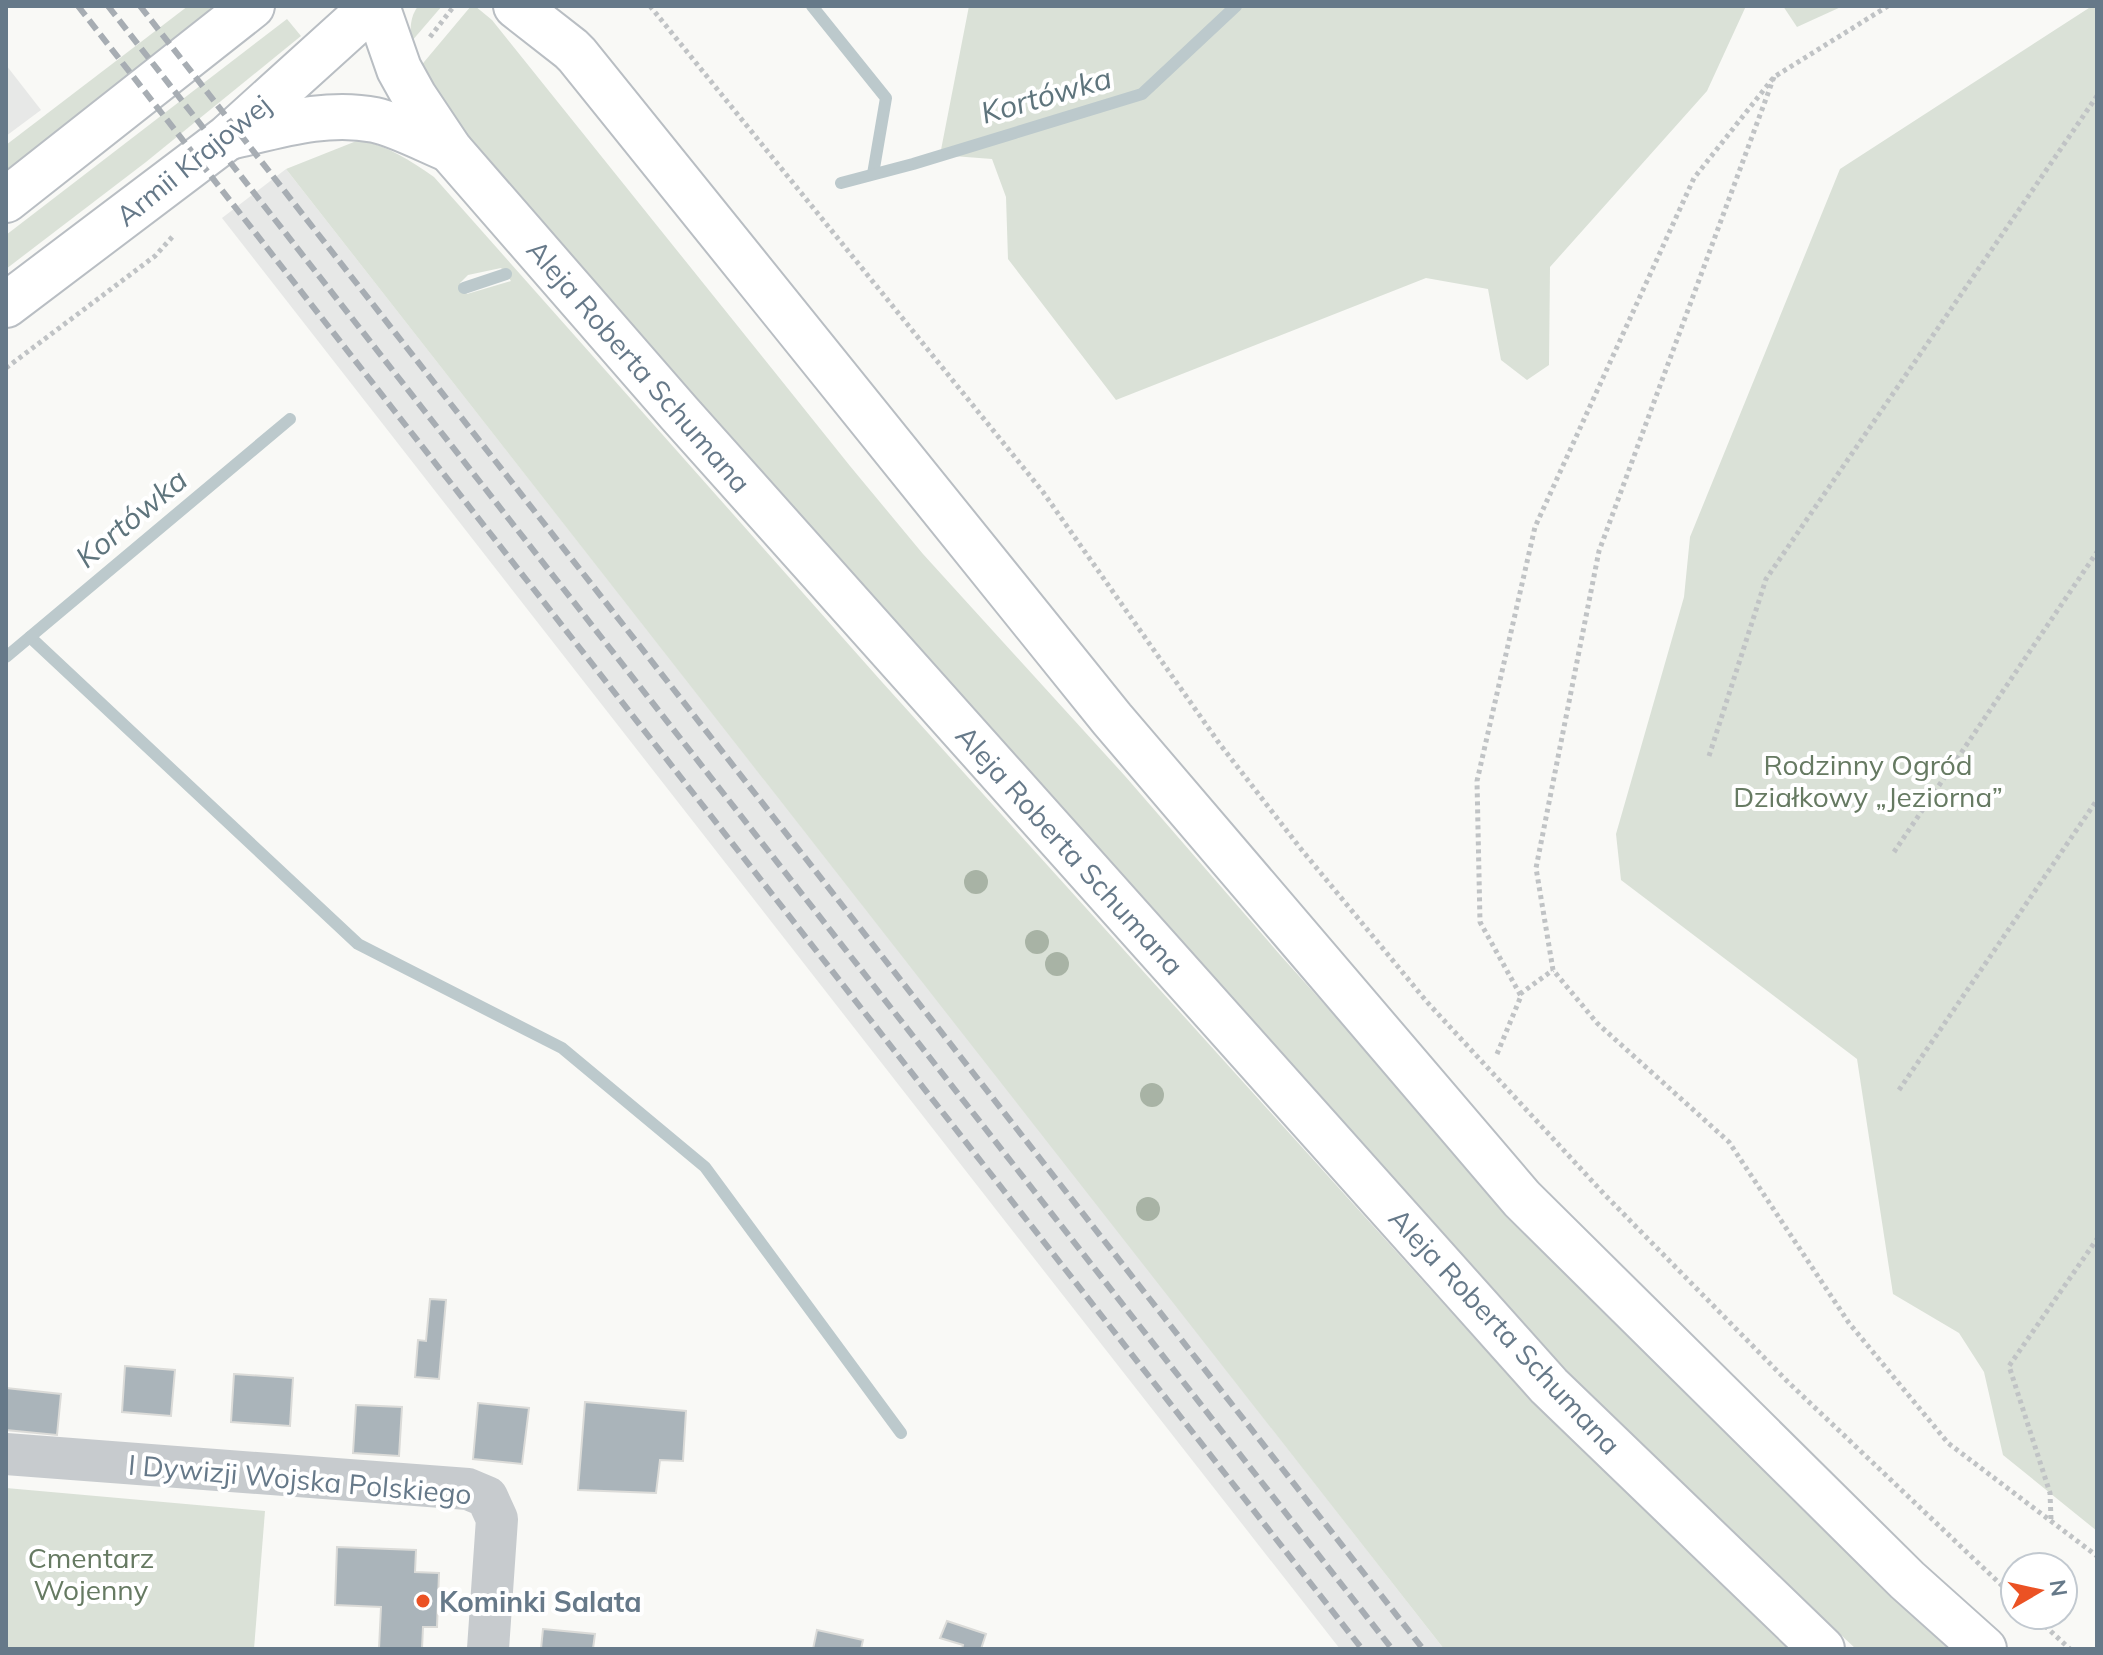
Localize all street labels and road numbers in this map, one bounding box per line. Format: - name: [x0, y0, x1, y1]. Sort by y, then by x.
- street label: Armii Krajowej: [109, 87, 277, 233]
- street label: Aleja Roberta Schumana: [520, 232, 758, 500]
- street label: Aleja Roberta Schumana: [949, 718, 1191, 982]
- street label: Aleja Roberta Schumana: [1382, 1201, 1628, 1461]
- street label: I Dywizji Wojska Polskiego: [127, 1447, 473, 1511]

